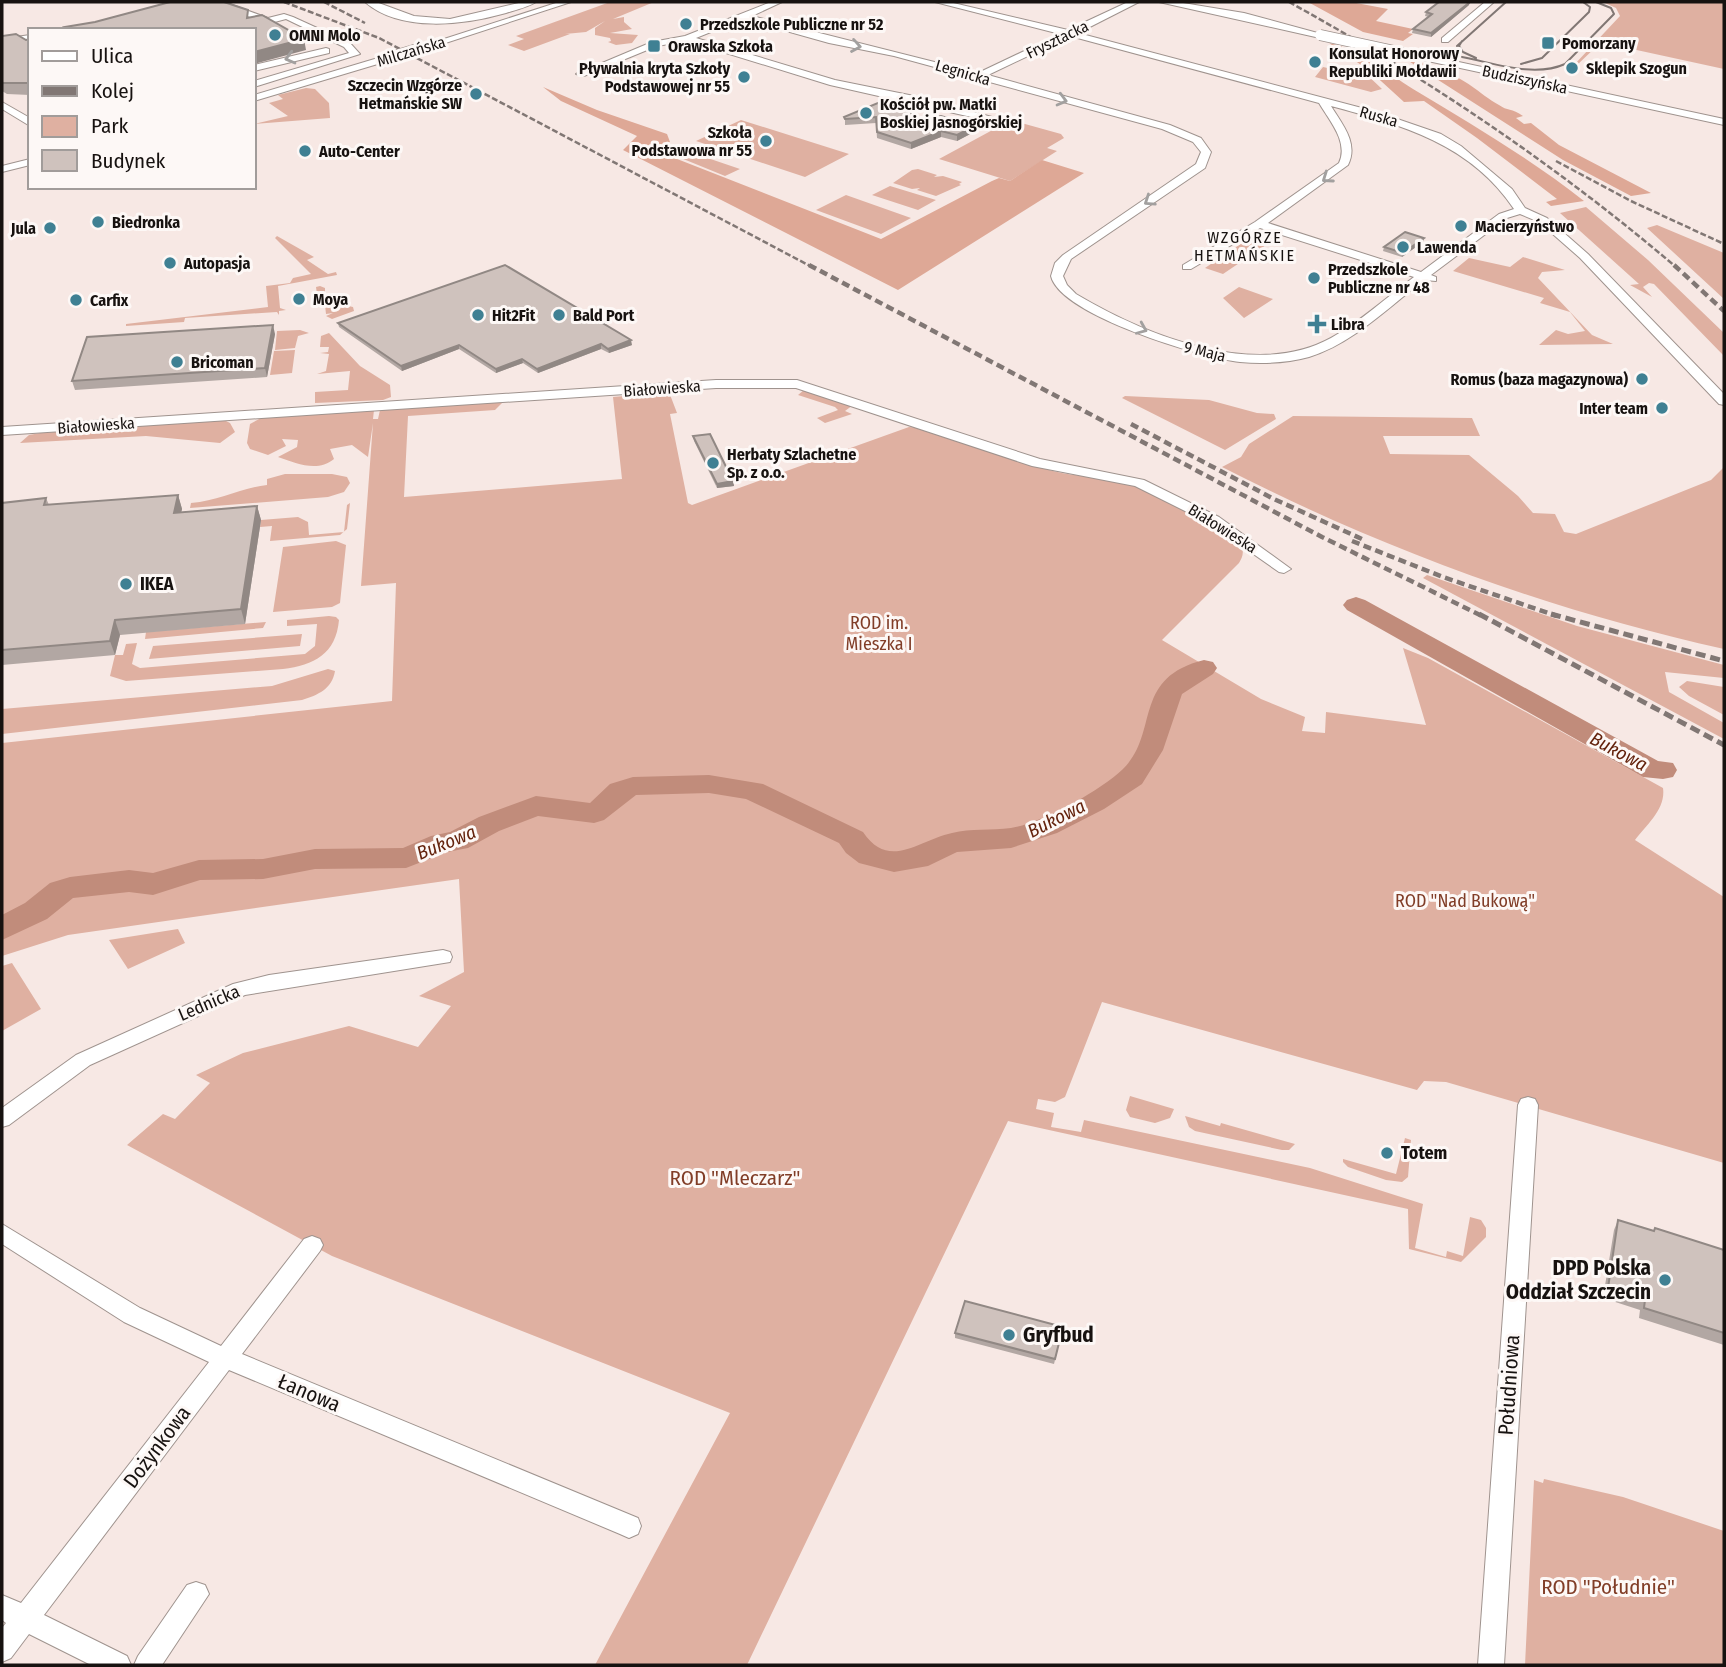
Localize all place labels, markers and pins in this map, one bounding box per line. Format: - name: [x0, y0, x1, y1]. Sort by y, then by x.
- place label: Przedszkole Publiczne nr 52: [700, 15, 884, 34]
- marker: Przedszkole Publiczne nr 52: [678, 16, 694, 32]
- place label: OMNI Molo: [289, 26, 361, 45]
- marker: OMNI Molo: [267, 27, 283, 43]
- place label: Pomorzany: [1562, 34, 1636, 53]
- marker: Pomorzany: [1540, 35, 1556, 51]
- place label: Orawska Szkoła: [668, 37, 773, 56]
- marker: Orawska Szkoła: [646, 38, 662, 54]
- place label: Konsulat Honorowy Republiki Mołdawii: [1329, 44, 1459, 81]
- marker: Konsulat Honorowy Republiki Mołdawii: [1307, 54, 1323, 70]
- place label: Pływalnia kryta Szkoły Podstawowej nr 55: [579, 59, 730, 96]
- place label: Sklepik Szogun: [1586, 59, 1687, 78]
- marker: Sklepik Szogun: [1564, 60, 1580, 76]
- marker: Pływalnia kryta Szkoły Podstawowej nr 55: [736, 69, 752, 85]
- place label: Szczecin Wzgórze Hetmańskie SW: [348, 76, 463, 113]
- marker: Szczecin Wzgórze Hetmańskie SW: [468, 86, 484, 102]
- place label: Kościół pw. Matki Boskiej Jasnogórskiej: [880, 95, 1022, 132]
- marker: Kościół pw. Matki Boskiej Jasnogórskiej: [858, 105, 874, 121]
- place label: Szkoła Podstawowa nr 55: [631, 123, 752, 160]
- marker: Szkoła Podstawowa nr 55: [758, 133, 774, 149]
- place label: Auto-Center: [318, 142, 400, 161]
- marker: Auto-Center: [297, 143, 313, 159]
- place label: Biedronka: [112, 213, 180, 232]
- marker: Biedronka: [90, 214, 106, 230]
- place label: Macierzyństwo: [1475, 217, 1575, 236]
- marker: Macierzyństwo: [1453, 218, 1469, 234]
- place label: Jula: [10, 219, 36, 238]
- marker: Jula: [42, 220, 58, 236]
- place label: Lawenda: [1417, 238, 1476, 257]
- marker: Lawenda: [1395, 239, 1411, 255]
- place label: Autopasja: [183, 254, 250, 273]
- marker: Autopasja: [162, 255, 178, 271]
- place label: Przedszkole Publiczne nr 48: [1328, 260, 1430, 297]
- marker: Przedszkole Publiczne nr 48: [1306, 270, 1322, 286]
- place label: Moya: [313, 290, 348, 309]
- place label: Carfix: [90, 291, 129, 310]
- marker: Moya: [291, 291, 307, 307]
- marker: Carfix: [68, 292, 84, 308]
- place label: Hit2Fit: [492, 306, 536, 325]
- place label: Bald Port: [573, 306, 635, 325]
- marker: Hit2Fit: [470, 307, 486, 323]
- marker: Bald Port: [551, 307, 567, 323]
- place label: Libra: [1331, 315, 1365, 334]
- marker: Libra: [1309, 316, 1325, 332]
- place label: Bricoman: [191, 353, 254, 372]
- marker: Bricoman: [169, 354, 185, 370]
- place label: Romus (baza magazynowa): [1450, 370, 1628, 389]
- marker: Romus (baza magazynowa): [1634, 371, 1650, 387]
- place label: Inter team: [1579, 399, 1648, 418]
- marker: Inter team: [1654, 400, 1670, 416]
- place label: Herbaty Szlachetne Sp. z o.o.: [727, 445, 856, 482]
- marker: Herbaty Szlachetne Sp. z o.o.: [705, 455, 721, 471]
- place label: IKEA: [140, 573, 174, 595]
- marker: IKEA: [118, 576, 134, 592]
- place label: Totem: [1401, 1142, 1447, 1164]
- marker: Totem: [1379, 1145, 1395, 1161]
- place label: DPD Polska Oddział Szczecin: [1506, 1255, 1651, 1305]
- marker: DPD Polska Oddział Szczecin: [1657, 1272, 1673, 1288]
- place label: Gryfbud: [1023, 1322, 1094, 1348]
- marker: Gryfbud: [1001, 1327, 1017, 1343]

